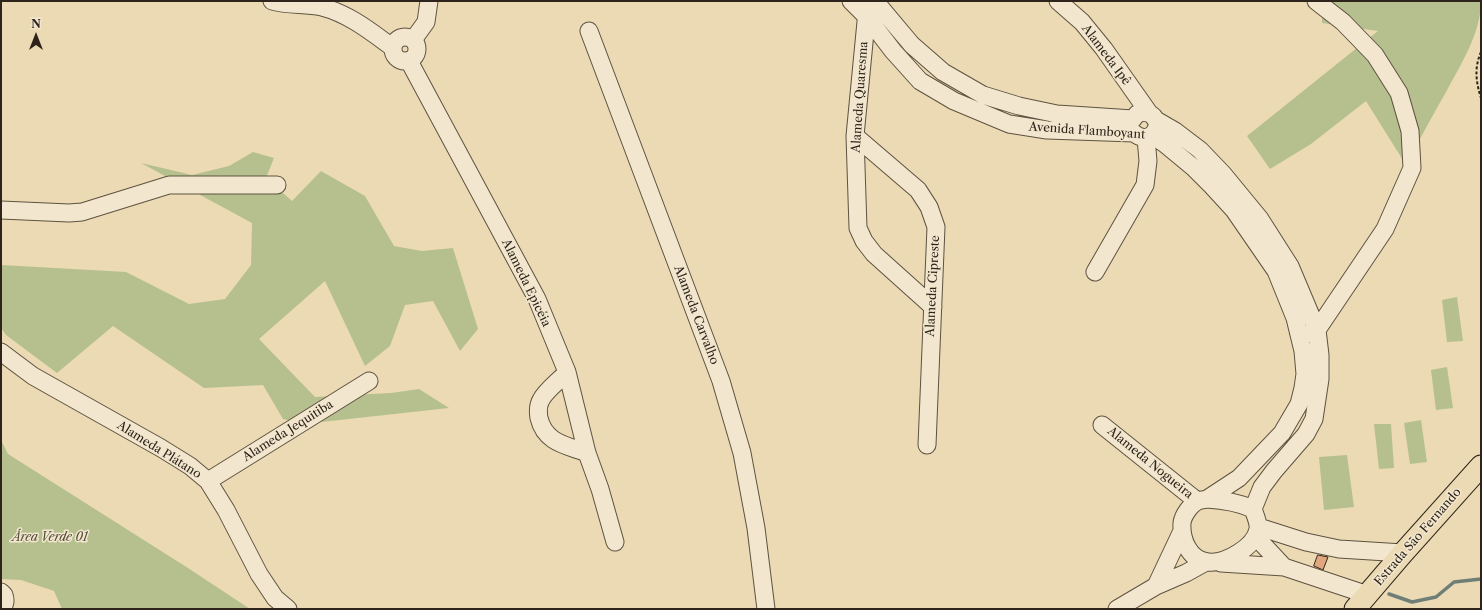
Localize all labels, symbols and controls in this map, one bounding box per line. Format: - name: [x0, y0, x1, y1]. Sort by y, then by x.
- north arrow: [16, 16, 56, 56]
- text: N: [31, 17, 41, 31]
- street label: Alameda Ipê: [1079, 22, 1133, 88]
- street label: Alameda Quaresma: [849, 41, 871, 153]
- street label: Avenida Flamboyant: [1028, 120, 1146, 142]
- street label: Alameda Cipreste: [923, 235, 943, 337]
- street label: Alameda Epicéia: [499, 237, 553, 329]
- street label: Alameda Carvalho: [670, 263, 722, 367]
- street label: Alameda Jequitiba: [240, 397, 336, 465]
- street label: Alameda Plátano: [114, 418, 204, 482]
- street label: Alameda Nogueira: [1104, 424, 1196, 502]
- street label: Estrada São Fernando: [1372, 485, 1464, 589]
- park label: Área Verde 01: [12, 531, 88, 545]

